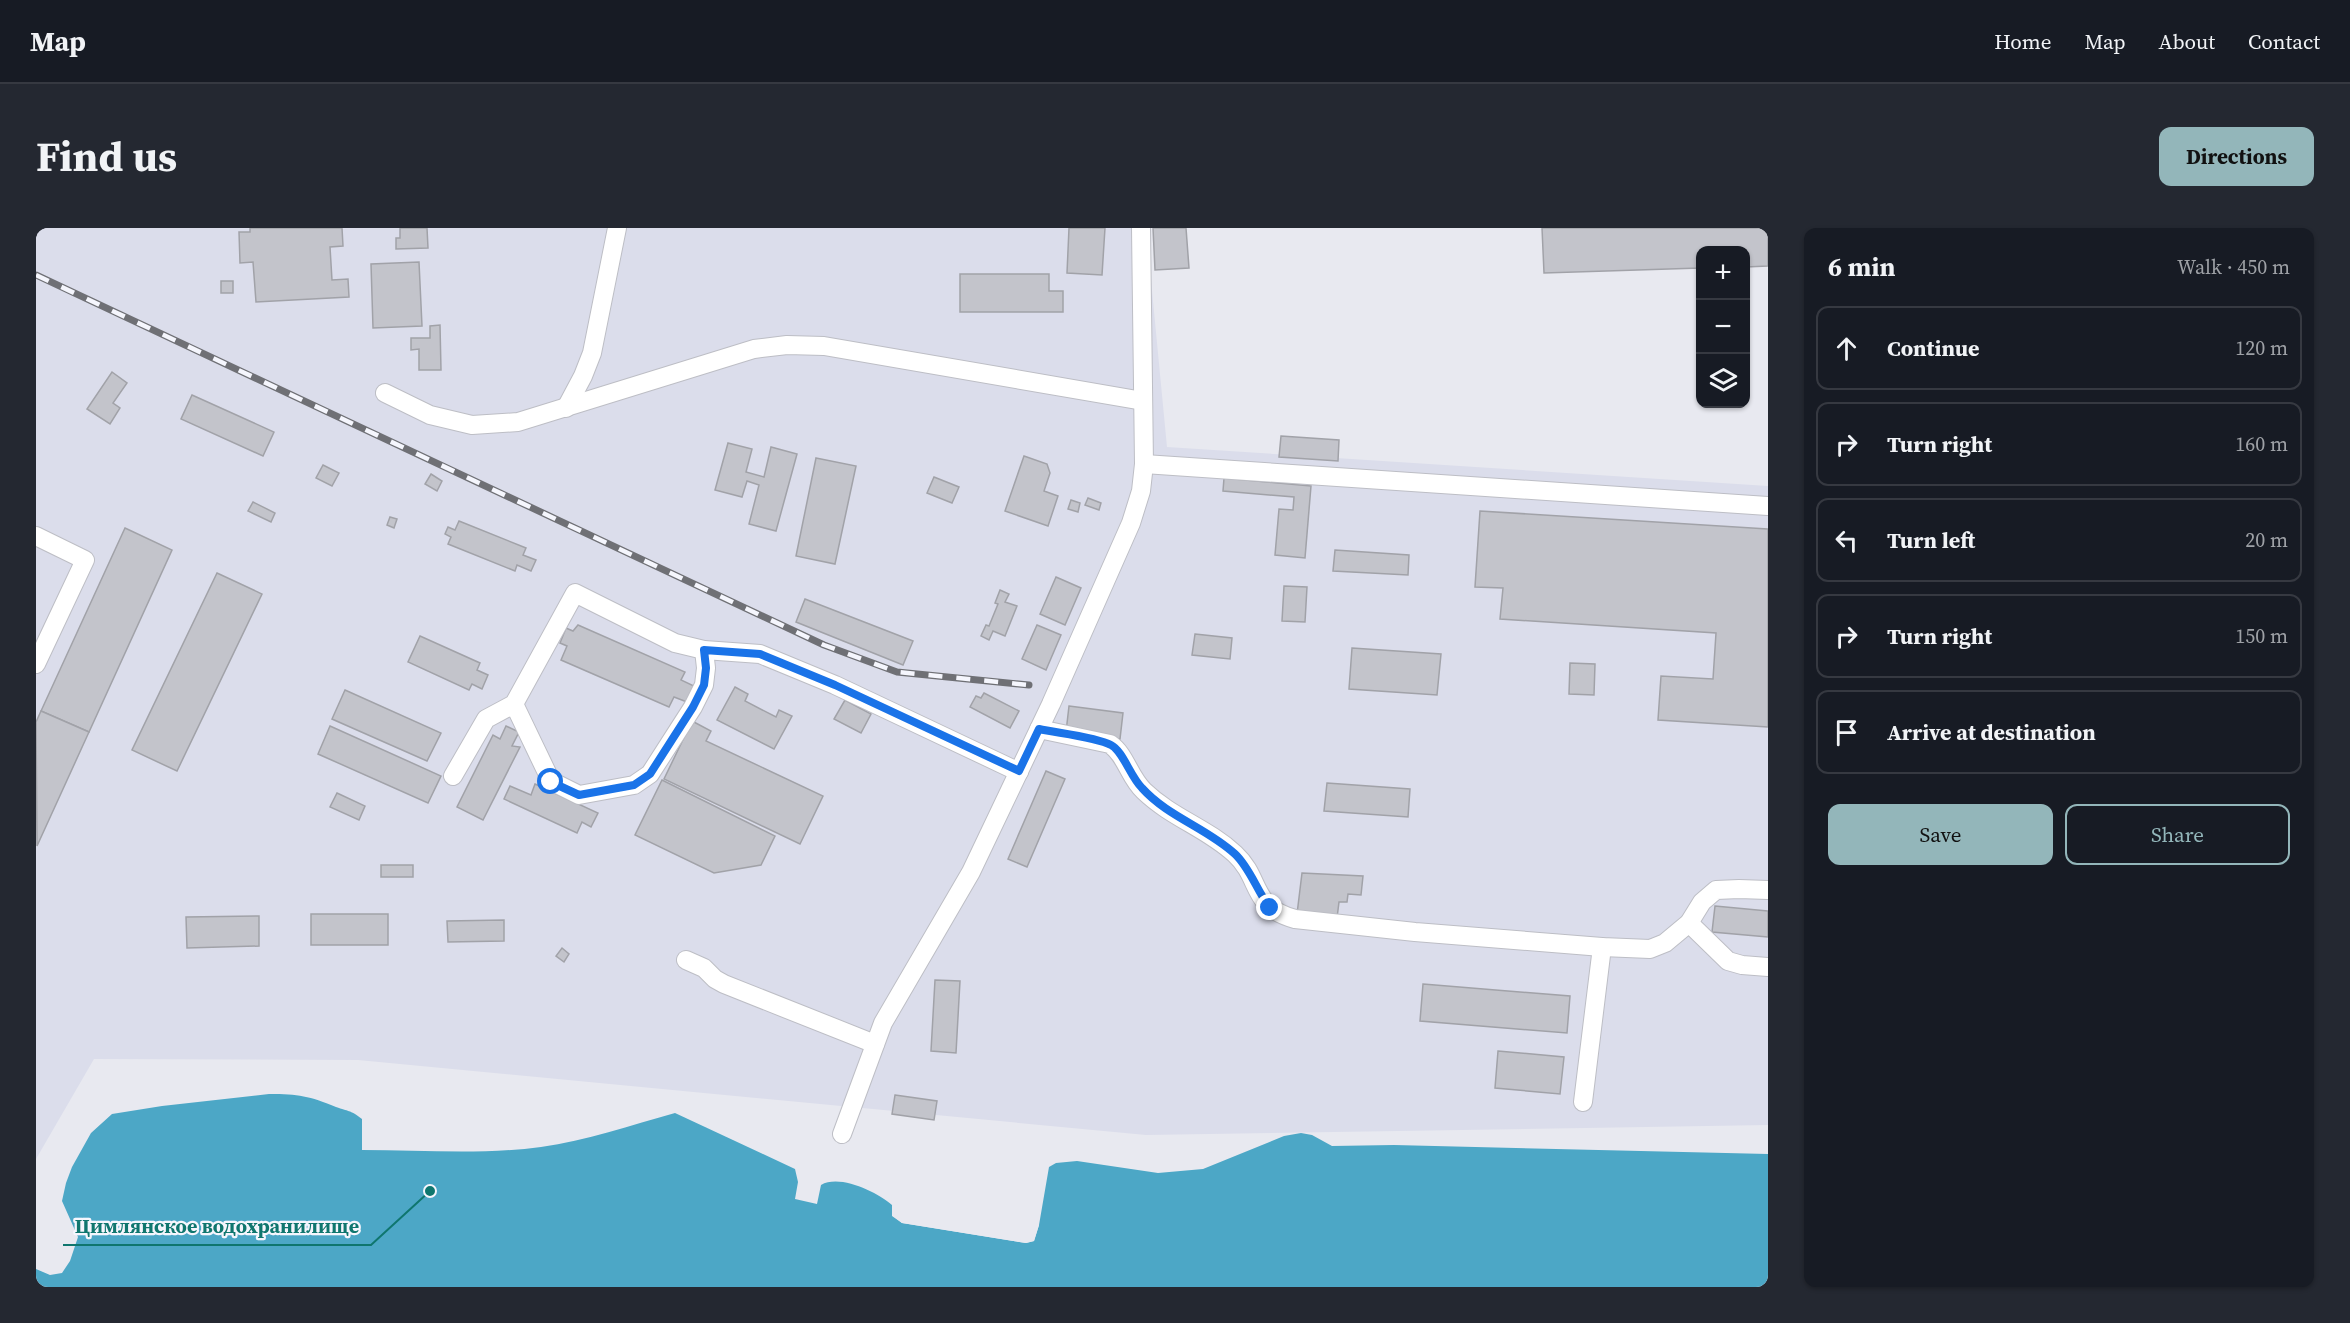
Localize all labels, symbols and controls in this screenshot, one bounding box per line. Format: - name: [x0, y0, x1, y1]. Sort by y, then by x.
- text: Map: [30, 22, 86, 60]
- text: Home: [1994, 27, 2052, 56]
- text: Map: [2085, 27, 2126, 56]
- text: About: [2159, 27, 2215, 56]
- text: Contact: [2248, 27, 2320, 56]
- text: Find us: [36, 127, 177, 185]
- button: Directions: [2159, 127, 2314, 186]
- map controls: [1696, 246, 1750, 408]
- button: +: [1696, 246, 1750, 300]
- text: 6 min: [1828, 249, 1895, 285]
- text: Walk · 450 m: [2177, 253, 2290, 281]
- button: −: [1696, 300, 1750, 354]
- icon: ahead: [1830, 332, 1863, 365]
- text: Continue: [1887, 333, 1980, 363]
- text: 120 m: [2235, 334, 2288, 362]
- button: layers: [1696, 354, 1750, 408]
- icon: right: [1830, 428, 1863, 461]
- text: Turn right: [1887, 429, 1992, 459]
- text: 160 m: [2235, 430, 2288, 458]
- icon: left: [1830, 524, 1863, 557]
- text: Turn left: [1887, 525, 1975, 555]
- text: 20 m: [2245, 526, 2288, 554]
- icon: right: [1830, 620, 1863, 653]
- text: Turn right: [1887, 621, 1992, 651]
- text: 150 m: [2235, 622, 2288, 650]
- icon: arrive: [1830, 716, 1863, 749]
- text: Arrive at destination: [1887, 717, 2096, 747]
- route start: [537, 768, 563, 794]
- button: Save: [1828, 804, 2053, 865]
- button: Share: [2065, 804, 2290, 865]
- route end: [1256, 894, 1282, 920]
- callout: Цимлянское водохранилище: [63, 1207, 371, 1245]
- text: Цимлянское водохранилище: [75, 1212, 359, 1240]

